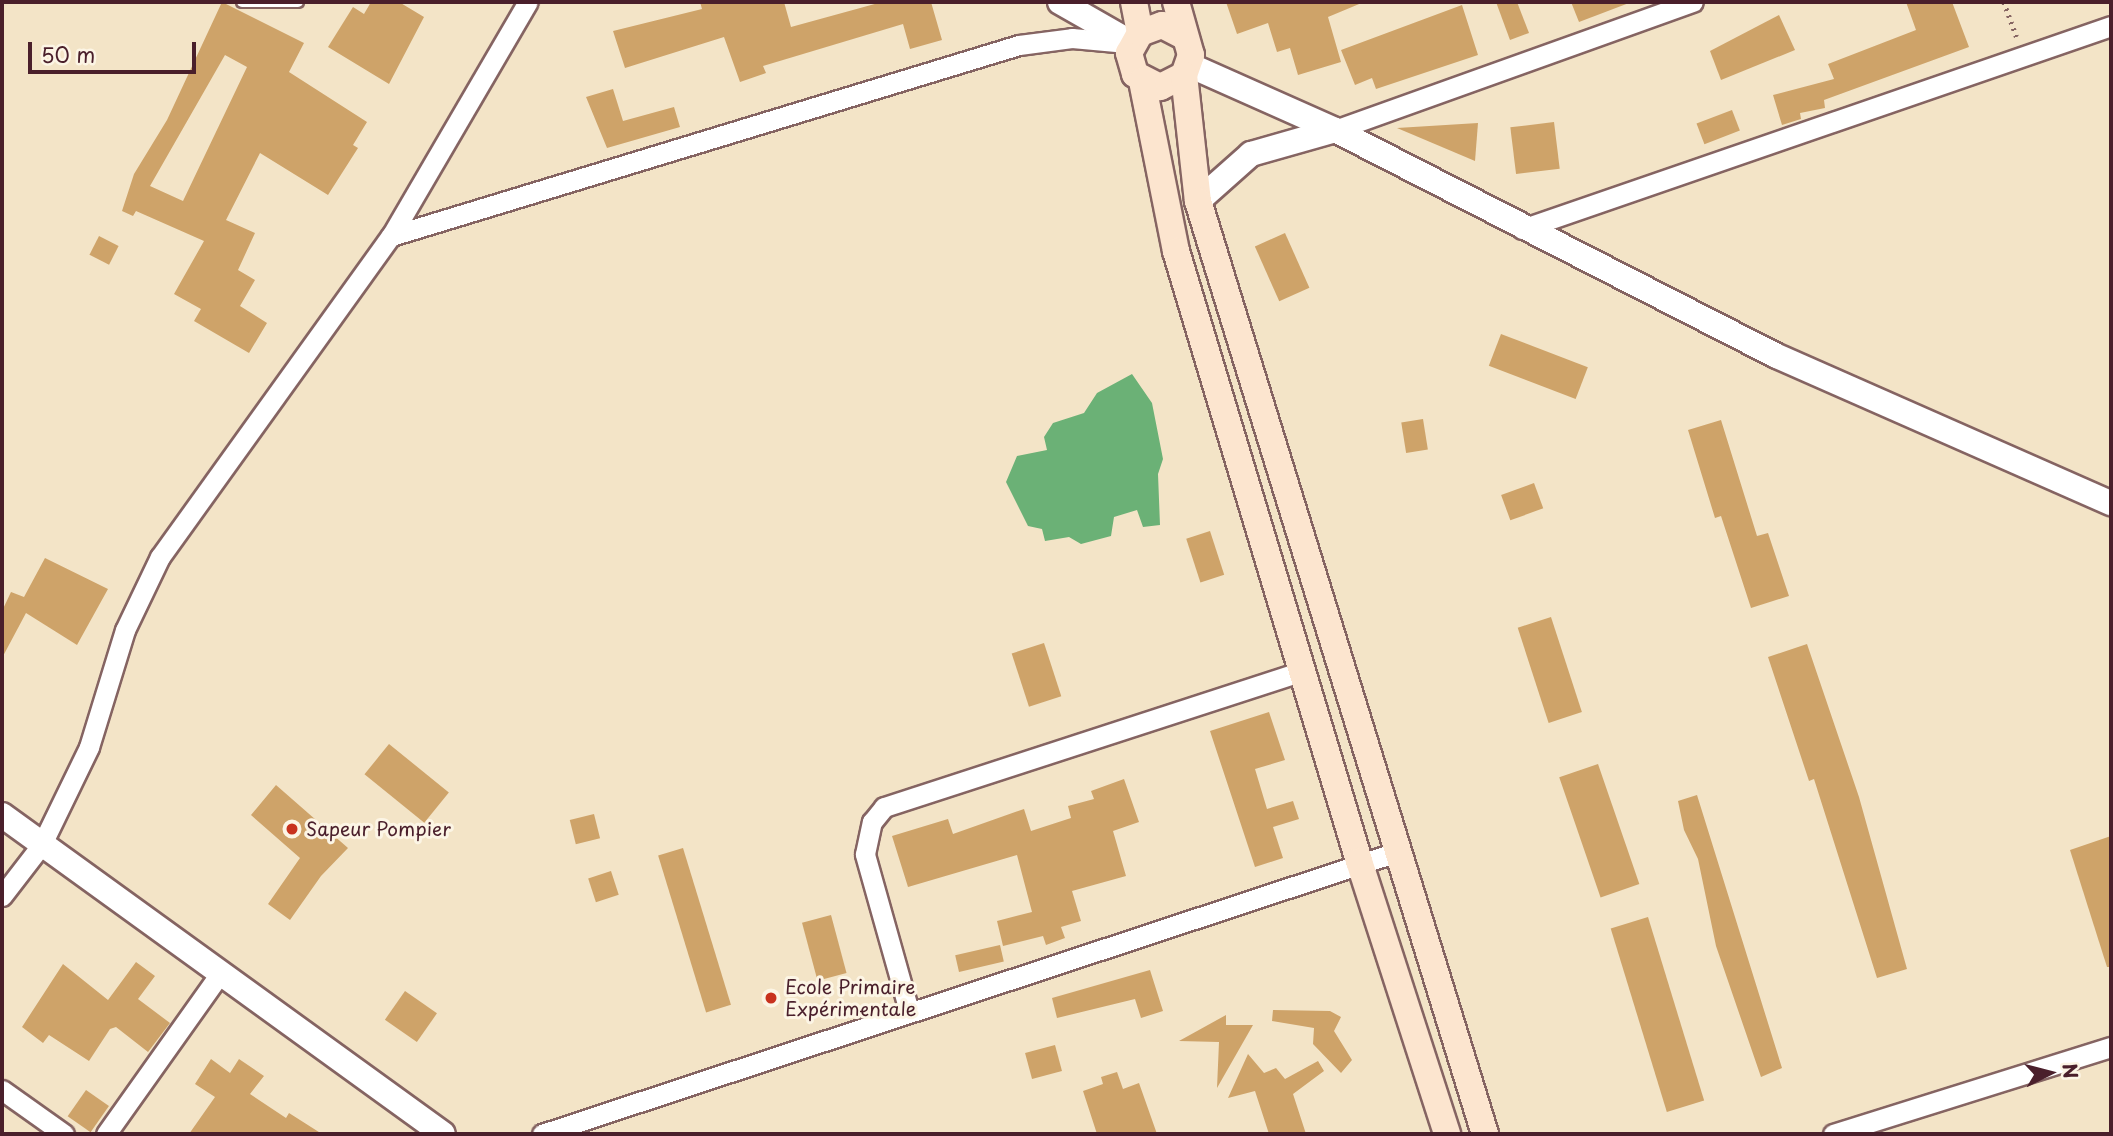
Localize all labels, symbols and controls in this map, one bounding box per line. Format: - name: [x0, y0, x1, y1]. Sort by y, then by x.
- scale bar: [32, 28, 200, 72]
- text: 50 m: [41, 38, 95, 70]
- place label: Sapeur Pompier: [306, 818, 450, 840]
- marker: Sapeur Pompier: [284, 821, 300, 837]
- place label: Ecole Primaire Expérimentale: [785, 976, 917, 1020]
- marker: Ecole Primaire Expérimentale: [763, 990, 779, 1006]
- north arrow: [2015, 1038, 2085, 1108]
- text: N: [2056, 1062, 2086, 1080]

